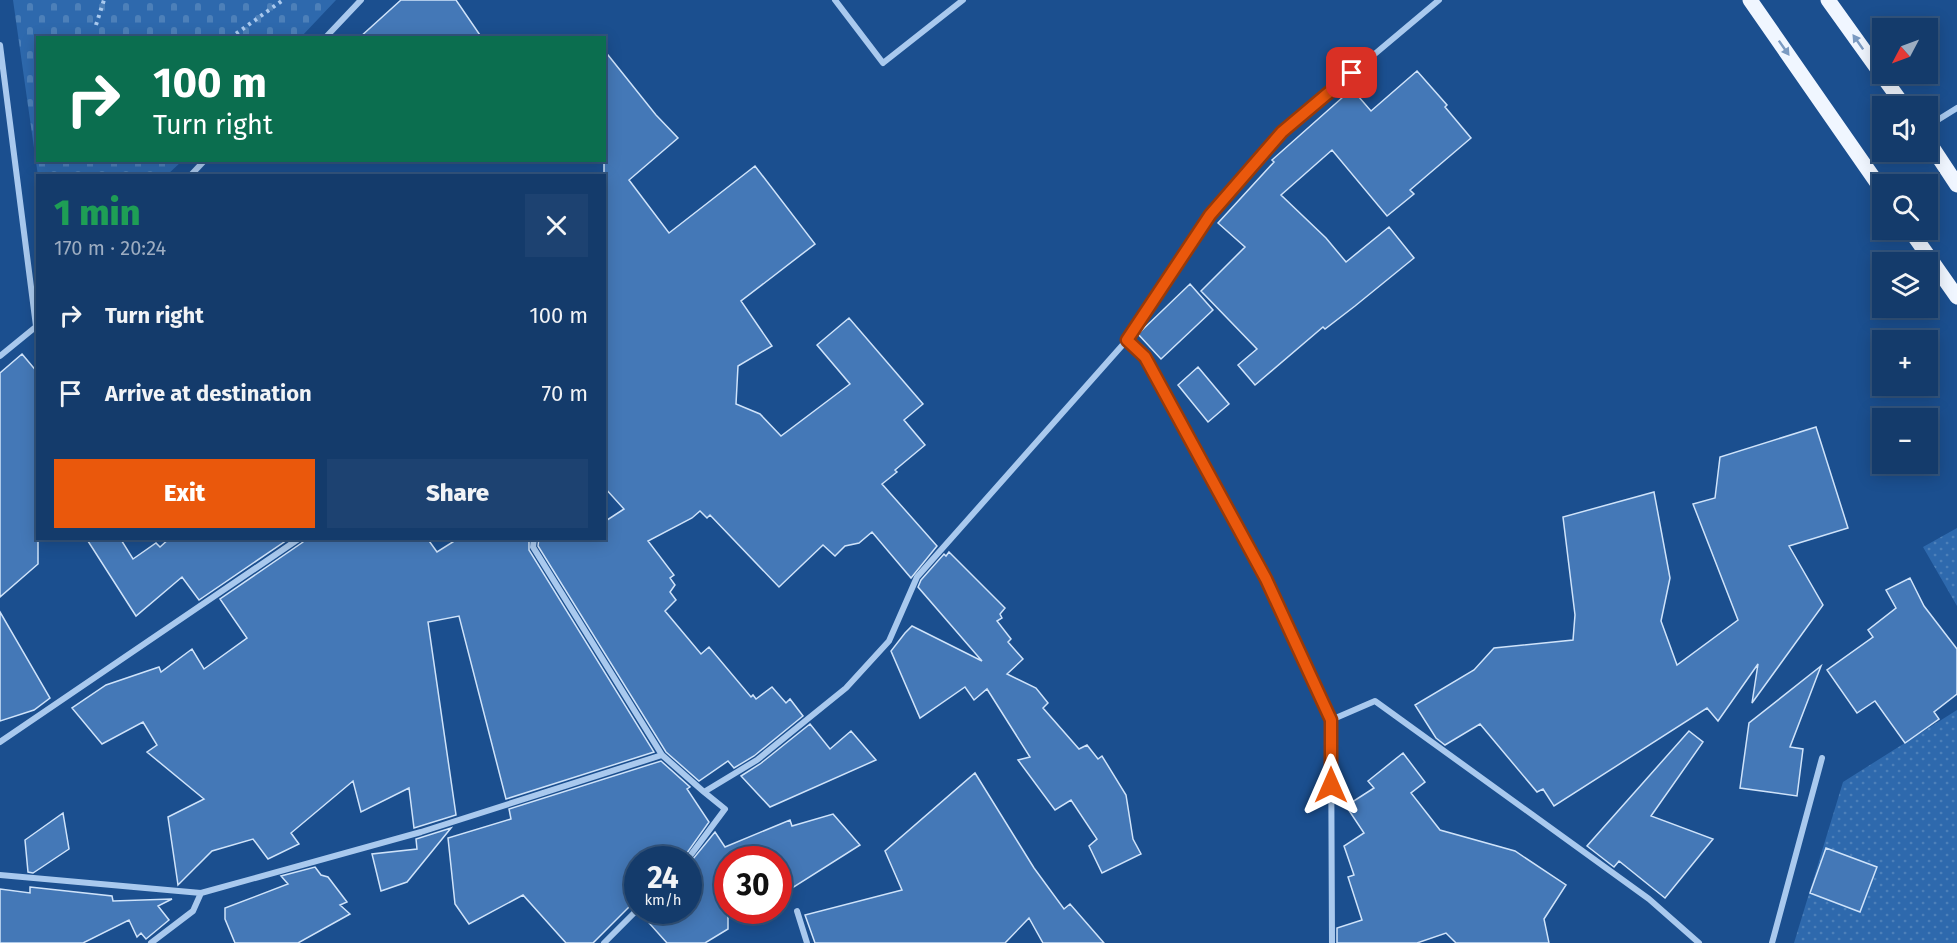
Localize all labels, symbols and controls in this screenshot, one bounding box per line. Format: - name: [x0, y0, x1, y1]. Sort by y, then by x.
- north arrow: [1872, 18, 1938, 84]
- map controls: [1872, 18, 1938, 474]
- one-way arrow: [1852, 34, 1864, 50]
- one-way arrow: [1778, 40, 1789, 56]
- pin: [1326, 47, 1377, 98]
- icon: arrive: [1335, 56, 1368, 89]
- text: 100 m: [153, 58, 267, 108]
- icon: right: [54, 60, 132, 138]
- button: sound: [1872, 96, 1938, 162]
- text: Turn right: [153, 109, 273, 141]
- button: search: [1872, 174, 1938, 240]
- text: 1 min: [54, 191, 140, 235]
- button: close: [525, 194, 588, 257]
- text: 170 m · 20:24: [54, 236, 166, 260]
- button: layers: [1872, 252, 1938, 318]
- icon: right: [54, 299, 87, 332]
- text: Turn right: [105, 302, 204, 329]
- text: 100 m: [529, 302, 588, 329]
- button: +: [1872, 330, 1938, 396]
- icon: arrive: [54, 377, 87, 410]
- text: Arrive at destination: [105, 380, 312, 407]
- text: 70 m: [542, 380, 588, 407]
- button: −: [1872, 408, 1938, 474]
- button: Exit: [54, 459, 315, 528]
- button: Share: [327, 459, 588, 528]
- position arrow: [1299, 753, 1363, 817]
- speed limit sign: 30: [714, 846, 792, 924]
- text: 24: [647, 860, 679, 896]
- text: km/h: [644, 891, 682, 909]

